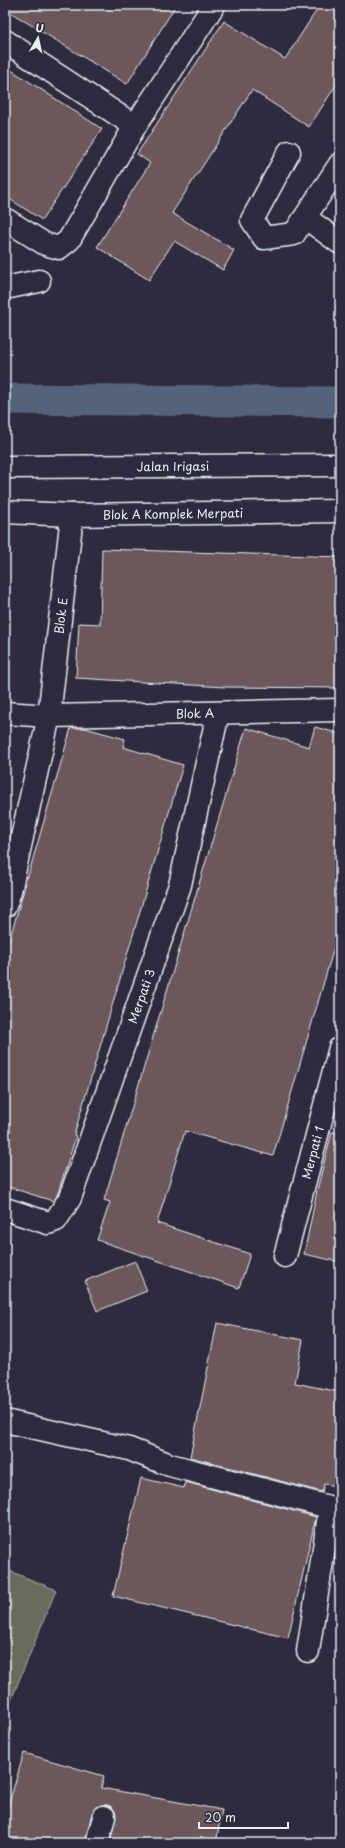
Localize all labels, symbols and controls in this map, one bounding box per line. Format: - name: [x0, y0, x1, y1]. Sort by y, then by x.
- north arrow: [18, 18, 58, 58]
- text: U: [34, 19, 45, 37]
- street label: Jalan Irigasi: [137, 457, 209, 475]
- street label: Blok A Komplek Merpati: [103, 503, 243, 524]
- street label: Blok E: [49, 596, 72, 635]
- street label: Blok A: [175, 704, 214, 722]
- street label: Merpati 3: [123, 966, 159, 1026]
- street label: Merpati 1: [297, 1124, 328, 1181]
- scale bar: [199, 1804, 288, 1830]
- text: 20 m: [205, 1808, 236, 1826]

